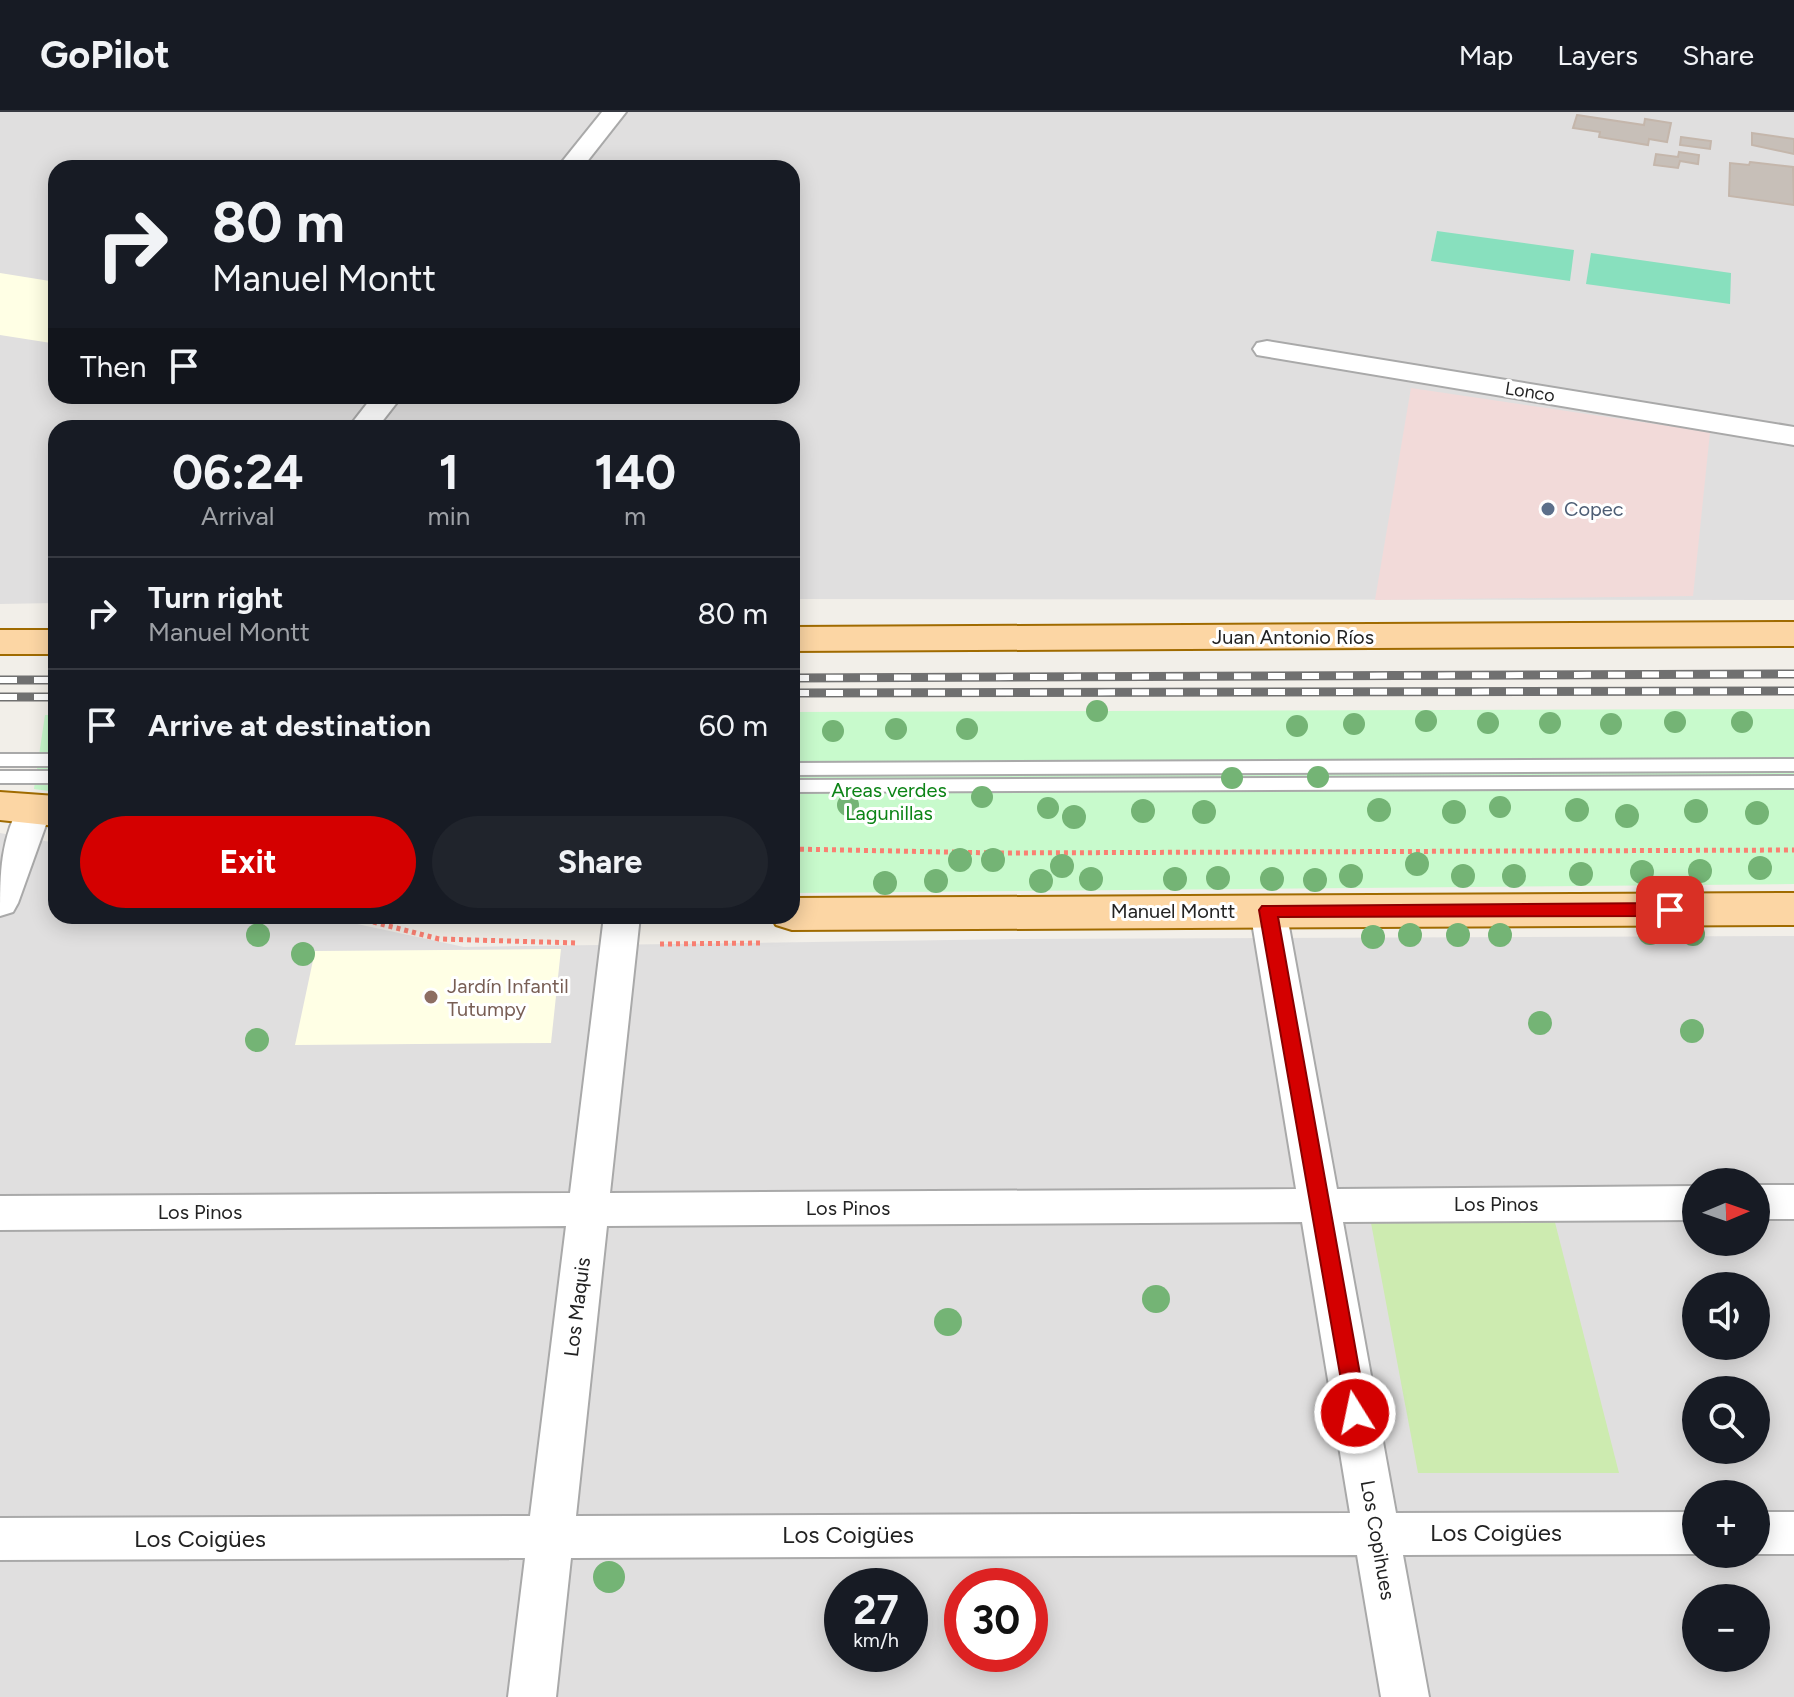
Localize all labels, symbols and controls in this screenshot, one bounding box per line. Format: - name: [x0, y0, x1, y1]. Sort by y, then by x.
- text: GoPilot: [40, 32, 170, 78]
- text: Map: [1459, 38, 1513, 72]
- text: Layers: [1557, 38, 1638, 72]
- text: Share: [1682, 38, 1754, 72]
- text: 80 m: [212, 189, 345, 256]
- icon: right: [80, 192, 184, 296]
- text: Manuel Montt: [212, 257, 436, 300]
- icon: arrive: [162, 344, 206, 388]
- text: Then: [80, 348, 146, 385]
- street label: Lonco: [1504, 377, 1556, 407]
- text: 06:24: [172, 443, 304, 501]
- text: 1: [439, 443, 459, 501]
- text: 140: [594, 443, 676, 501]
- place label: Copec: [1564, 497, 1624, 521]
- text: Arrival: [201, 500, 275, 532]
- text: min: [428, 500, 470, 532]
- text: m: [624, 500, 646, 532]
- marker: Copec: [1539, 500, 1557, 518]
- text: Turn right: [148, 579, 283, 616]
- icon: right: [80, 591, 124, 635]
- text: 80 m: [697, 595, 768, 632]
- text: Manuel Montt: [148, 616, 310, 648]
- street label: Juan Antonio Ríos: [1212, 625, 1374, 649]
- icon: arrive: [80, 703, 124, 747]
- text: Arrive at destination: [148, 707, 431, 744]
- text: 60 m: [699, 707, 768, 744]
- park label: Areas verdes Lagunillas: [831, 778, 947, 825]
- button: Exit: [80, 816, 416, 908]
- button: Share: [432, 816, 768, 908]
- pin: [1636, 876, 1704, 944]
- icon: arrive: [1648, 888, 1692, 932]
- street label: Manuel Montt: [1111, 899, 1235, 923]
- place label: Jardín Infantil Tutumpy: [447, 974, 569, 1021]
- marker: Jardín Infantil Tutumpy: [422, 988, 440, 1006]
- north arrow: [1682, 1168, 1770, 1256]
- map controls: [1682, 1168, 1770, 1672]
- street label: Los Pinos: [1454, 1192, 1538, 1216]
- street label: Los Pinos: [806, 1196, 890, 1220]
- street label: Los Pinos: [158, 1200, 242, 1224]
- street label: Los Maquis: [559, 1256, 595, 1358]
- button: sound: [1682, 1272, 1770, 1360]
- position arrow: [1313, 1371, 1397, 1455]
- button: search: [1682, 1376, 1770, 1464]
- street label: Los Copihues: [1356, 1478, 1400, 1602]
- button: +: [1682, 1480, 1770, 1568]
- street label: Los Coigües: [1430, 1518, 1562, 1547]
- street label: Los Coigües: [782, 1520, 914, 1549]
- street label: Los Coigües: [134, 1524, 266, 1553]
- speed limit sign: 30: [944, 1568, 1048, 1672]
- button: −: [1682, 1584, 1770, 1672]
- text: 27: [853, 1586, 899, 1634]
- text: km/h: [853, 1628, 899, 1652]

